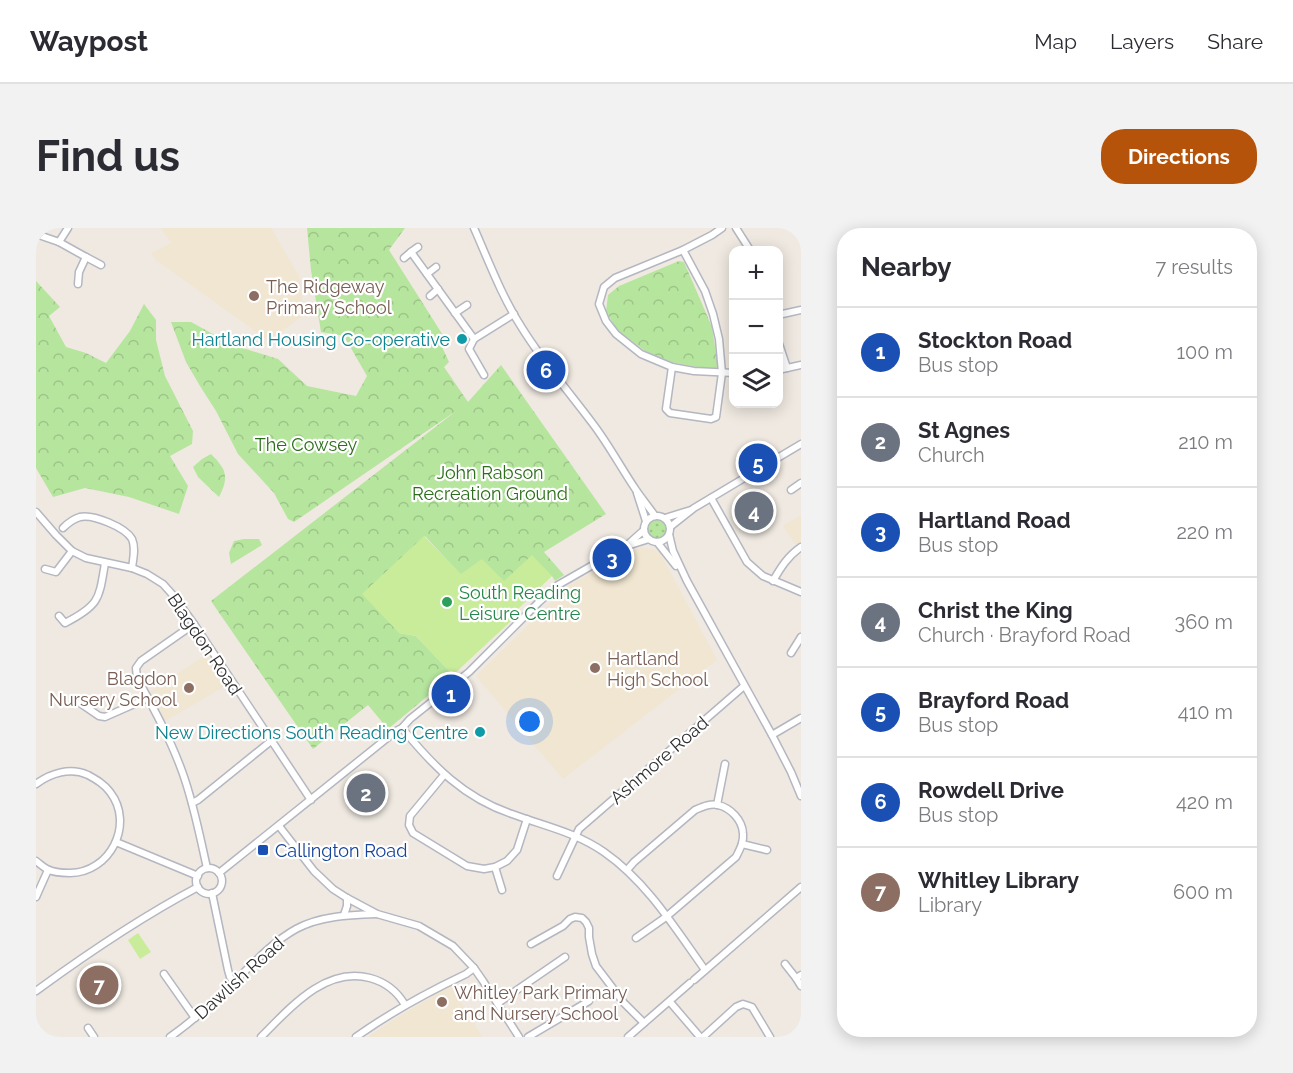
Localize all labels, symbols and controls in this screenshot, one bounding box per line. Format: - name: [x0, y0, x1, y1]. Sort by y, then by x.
- text: Waypost: [30, 25, 148, 58]
- text: Map: [1034, 29, 1077, 54]
- text: Layers: [1110, 29, 1174, 54]
- text: Share: [1207, 29, 1263, 54]
- button: Directions: [1101, 129, 1257, 184]
- text: Find us: [36, 132, 180, 181]
- map controls: [729, 246, 783, 408]
- button: +: [729, 246, 783, 300]
- text: Nearby: [861, 252, 951, 282]
- text: 7 results: [1155, 255, 1233, 279]
- place label: The Ridgeway Primary School: [266, 276, 392, 318]
- marker: The Ridgeway Primary School: [247, 289, 261, 303]
- button: −: [729, 300, 783, 354]
- text: Stockton Road: [918, 327, 1072, 353]
- place label: Hartland Housing Co-operative: [191, 329, 450, 350]
- marker: Hartland Housing Co-operative: [455, 332, 469, 346]
- text: 1: [876, 340, 885, 364]
- text: 100 m: [1176, 340, 1233, 364]
- pin: 6: [526, 348, 566, 392]
- text: Bus stop: [918, 353, 998, 377]
- button: layers: [729, 354, 783, 408]
- text: St Agnes: [918, 417, 1010, 443]
- text: 2: [875, 430, 886, 454]
- text: 210 m: [1178, 430, 1233, 454]
- park label: The Cowsey: [255, 434, 357, 455]
- pin: 5: [738, 440, 778, 486]
- text: Church: [918, 443, 985, 467]
- park label: John Rabson Recreation Ground: [412, 462, 568, 504]
- pin: 4: [734, 488, 774, 534]
- text: Hartland Road: [918, 507, 1071, 533]
- text: 3: [875, 520, 886, 544]
- text: 220 m: [1176, 520, 1233, 544]
- text: Bus stop: [918, 533, 998, 557]
- pin: 3: [592, 536, 632, 580]
- place label: South Reading Leisure Centre: [459, 582, 581, 624]
- street label: Blagdon Road: [163, 589, 247, 699]
- marker: South Reading Leisure Centre: [440, 595, 454, 609]
- text: Christ the King: [918, 597, 1073, 623]
- text: 4: [875, 610, 886, 634]
- text: 360 m: [1175, 610, 1233, 634]
- text: Church · Brayford Road: [918, 623, 1131, 647]
- place label: Hartland High School: [607, 648, 708, 690]
- marker: Hartland High School: [588, 661, 602, 675]
- place label: Blagdon Nursery School: [49, 668, 177, 710]
- pin: 1: [432, 672, 470, 716]
- marker: Blagdon Nursery School: [182, 681, 196, 695]
- text: Brayford Road: [918, 687, 1069, 713]
- text: 5: [875, 700, 886, 724]
- text: 410 m: [1178, 700, 1233, 724]
- your location: [515, 707, 544, 736]
- street label: Ashmore Road: [606, 712, 712, 808]
- text: Bus stop: [918, 713, 998, 737]
- place label: New Directions South Reading Centre: [155, 722, 468, 743]
- marker: New Directions South Reading Centre: [473, 725, 487, 739]
- pin: 2: [346, 770, 386, 816]
- text: Rowdell Drive: [918, 777, 1064, 803]
- text: 6: [874, 790, 887, 814]
- text: 420 m: [1176, 790, 1233, 814]
- text: Bus stop: [918, 803, 998, 827]
- place label: Callington Road: [275, 840, 407, 861]
- marker: Callington Road: [256, 843, 270, 857]
- text: Whitley Library: [918, 867, 1079, 893]
- text: 7: [875, 880, 886, 904]
- text: 600 m: [1173, 880, 1233, 904]
- text: Library: [918, 893, 982, 917]
- street label: Dawlish Road: [190, 932, 288, 1024]
- pin: 7: [80, 962, 118, 1008]
- place label: Whitley Park Primary and Nursery School: [454, 982, 628, 1024]
- marker: Whitley Park Primary and Nursery School: [435, 995, 449, 1009]

